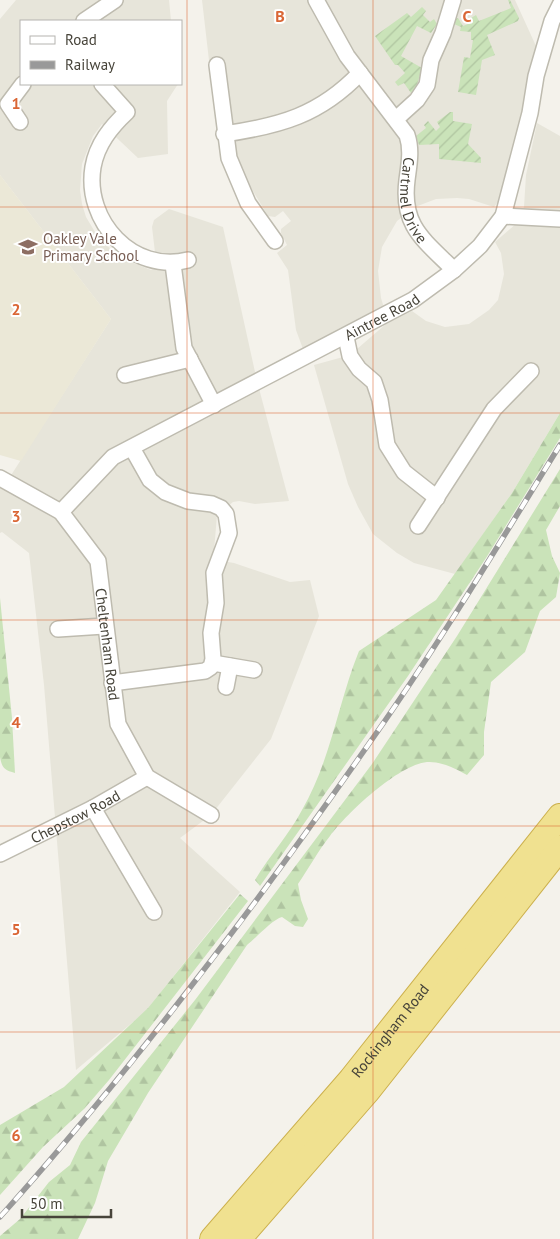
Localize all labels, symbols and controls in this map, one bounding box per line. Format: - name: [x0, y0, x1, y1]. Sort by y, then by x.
- text: B: [275, 6, 285, 26]
- text: C: [463, 6, 472, 26]
- legend: [20, 20, 182, 85]
- text: Road: [65, 30, 97, 49]
- text: Railway: [65, 55, 115, 74]
- text: 1: [11, 93, 21, 113]
- street label: Cartmel Drive: [396, 156, 432, 247]
- place label: Oakley Vale Primary School: [43, 229, 139, 265]
- school or university icon: Oakley Vale Primary School: [17, 236, 39, 258]
- street label: Aintree Road: [341, 289, 423, 344]
- text: 2: [11, 299, 21, 319]
- text: 3: [11, 506, 21, 526]
- street label: Cheltenham Road: [92, 587, 125, 702]
- text: 4: [11, 712, 21, 732]
- street label: Chepstow Road: [27, 785, 123, 847]
- text: 5: [11, 919, 21, 939]
- street label: Rockingham Road: [347, 980, 433, 1081]
- text: 6: [11, 1125, 21, 1145]
- scale bar: [22, 1186, 111, 1218]
- text: 50 m: [30, 1194, 63, 1213]

